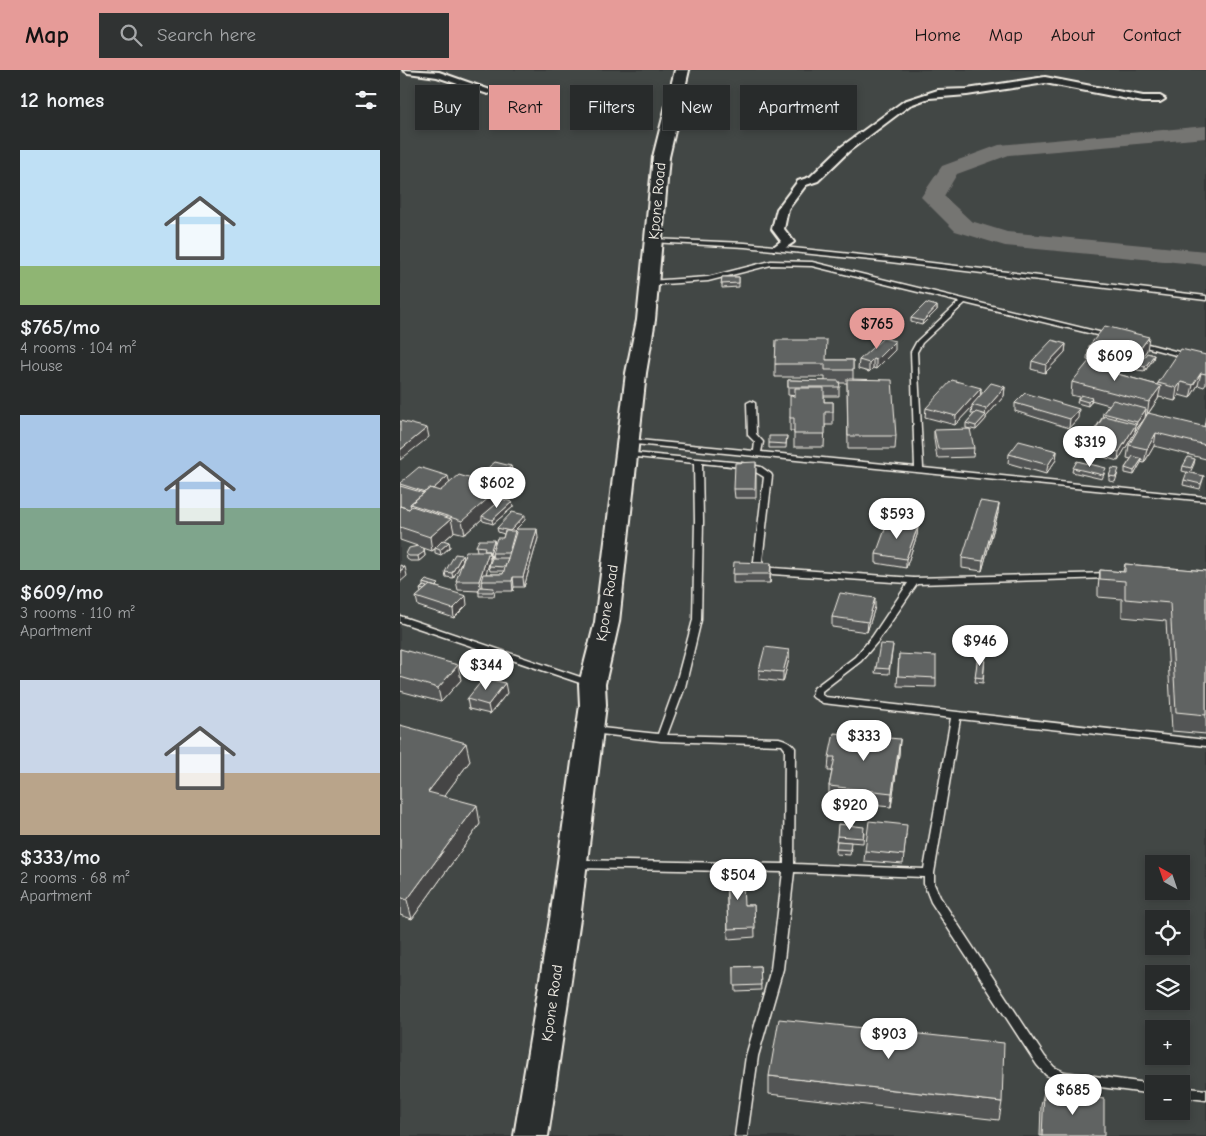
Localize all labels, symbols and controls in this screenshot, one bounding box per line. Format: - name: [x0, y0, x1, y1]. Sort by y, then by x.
- search box: [99, 13, 449, 58]
- text: Map: [25, 21, 69, 49]
- icon: search: [117, 21, 145, 49]
- text: Search here: [157, 24, 256, 46]
- text: Home: [914, 25, 961, 46]
- text: Map: [989, 25, 1023, 46]
- text: About: [1051, 25, 1095, 46]
- text: Contact: [1123, 25, 1181, 46]
- chip: Buy: [415, 85, 479, 130]
- chip: Rent: [489, 85, 560, 130]
- chip: Filters: [570, 85, 653, 130]
- chip: New: [663, 85, 730, 130]
- chip: Apartment: [740, 85, 857, 130]
- icon: filters: [352, 86, 380, 114]
- text: 12 homes: [20, 88, 104, 112]
- street label: Kpone Road: [645, 162, 669, 240]
- icon: home: [155, 183, 245, 273]
- pin: $765: [847, 308, 907, 350]
- text: $765/mo: [20, 315, 100, 339]
- text: $765: [860, 315, 894, 333]
- text: 4 rooms · 104 m²: [20, 339, 136, 357]
- pin: $609: [1085, 340, 1145, 382]
- text: $609: [1097, 347, 1133, 365]
- text: House: [20, 357, 63, 375]
- pin: $319: [1060, 426, 1120, 468]
- text: $319: [1074, 433, 1106, 451]
- icon: home: [155, 448, 245, 538]
- pin: $602: [467, 466, 527, 509]
- text: $602: [479, 474, 515, 492]
- pin: $593: [867, 498, 927, 540]
- text: $593: [880, 505, 914, 523]
- street label: Kpone Road: [592, 563, 622, 643]
- text: $609/mo: [20, 580, 103, 604]
- text: 3 rooms · 110 m²: [20, 604, 135, 622]
- text: Apartment: [20, 622, 92, 640]
- pin: $946: [950, 624, 1010, 667]
- text: $946: [963, 632, 997, 650]
- pin: $344: [456, 648, 516, 691]
- text: $344: [470, 656, 502, 674]
- icon: home: [155, 713, 245, 803]
- pin: $333: [834, 720, 894, 762]
- text: $333: [847, 727, 881, 745]
- pin: $920: [820, 788, 880, 831]
- text: $920: [832, 796, 868, 814]
- text: $333/mo: [20, 845, 100, 869]
- north arrow: [1145, 855, 1190, 900]
- map controls: [1145, 855, 1190, 1120]
- pin: $504: [708, 858, 768, 901]
- text: $504: [721, 866, 755, 884]
- text: 2 rooms · 68 m²: [20, 869, 130, 887]
- text: Apartment: [20, 887, 92, 905]
- button: locate: [1145, 910, 1190, 955]
- street label: Kpone Road: [538, 963, 566, 1043]
- button: layers: [1145, 965, 1190, 1010]
- pin: $903: [859, 1018, 919, 1060]
- button: +: [1145, 1020, 1190, 1065]
- text: $903: [871, 1025, 907, 1043]
- pin: $685: [1043, 1074, 1103, 1116]
- button: −: [1145, 1075, 1190, 1120]
- text: $685: [1056, 1081, 1090, 1099]

